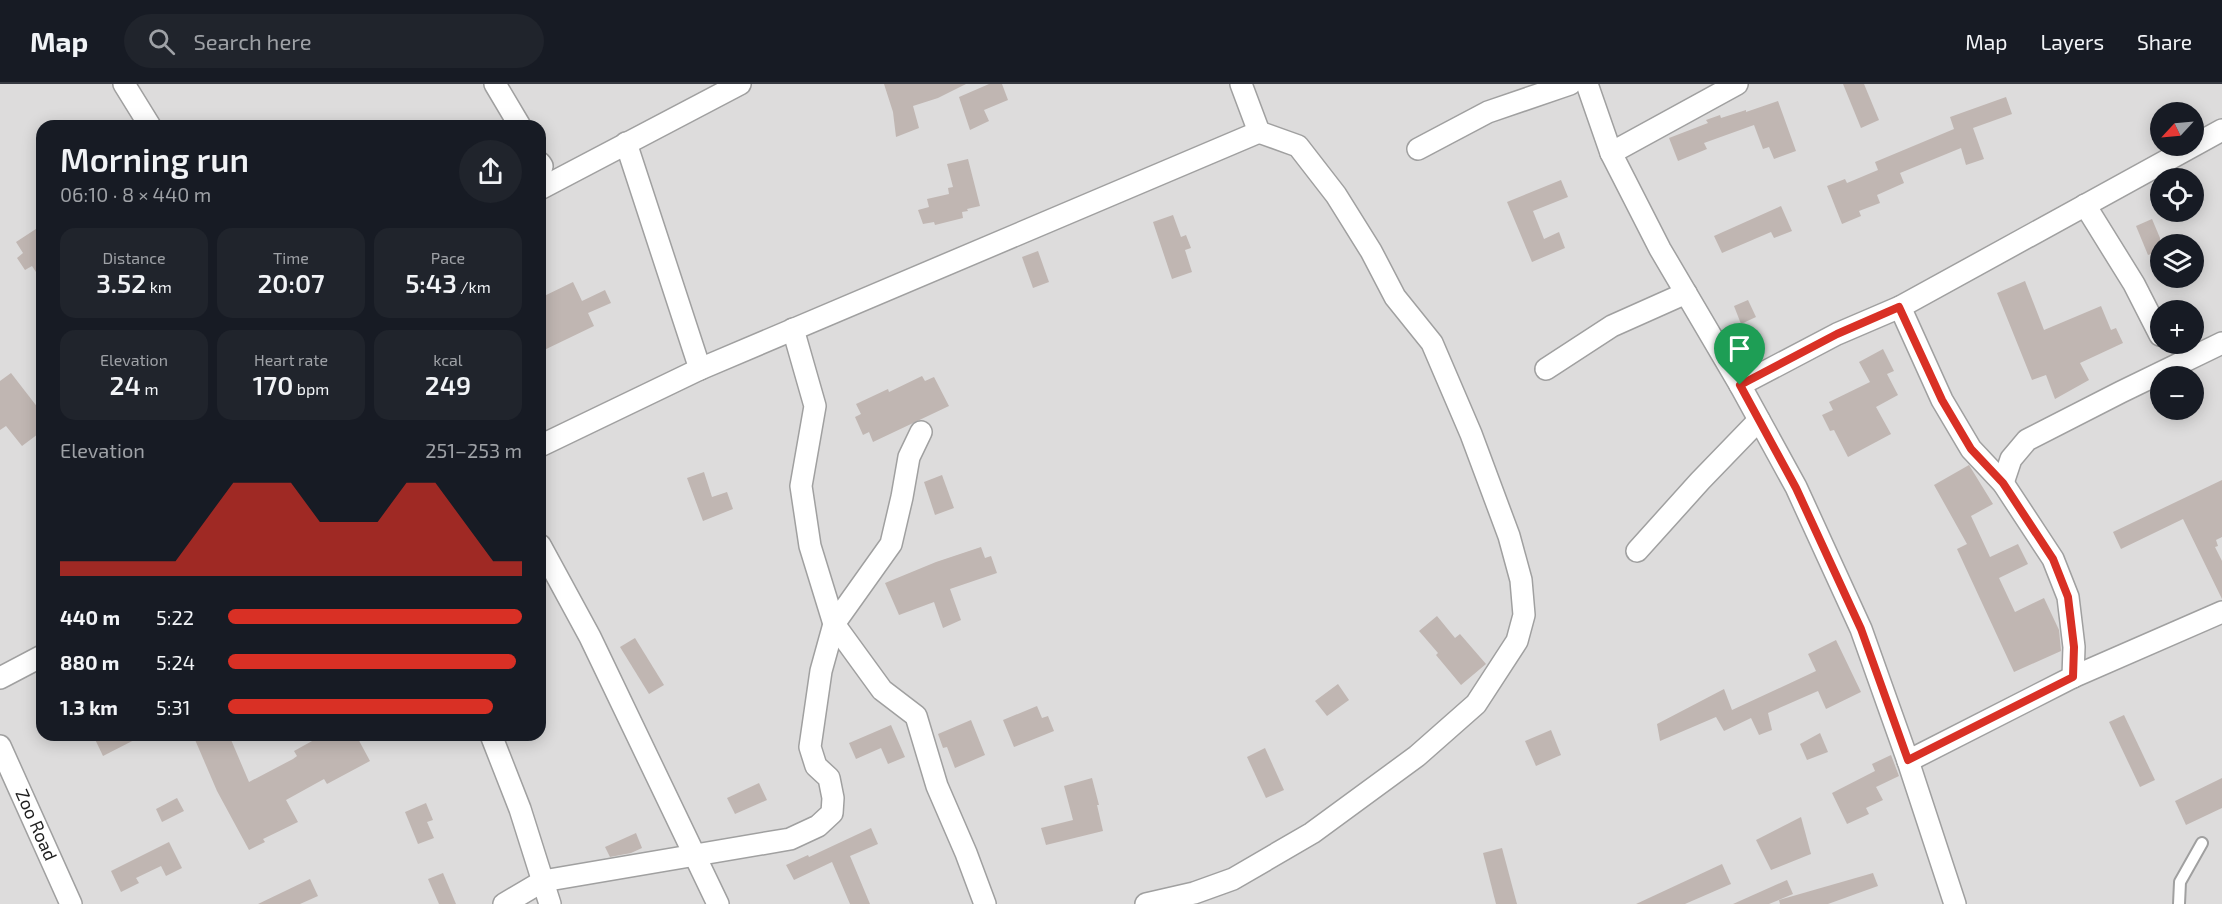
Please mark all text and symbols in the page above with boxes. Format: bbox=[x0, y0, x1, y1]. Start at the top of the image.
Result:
search box bbox=[124, 14, 544, 68]
text: Map bbox=[30, 24, 88, 58]
icon: search bbox=[145, 25, 178, 58]
text: Search here bbox=[193, 28, 312, 54]
text: Map bbox=[1965, 29, 2007, 54]
text: Layers bbox=[2040, 29, 2104, 54]
text: Share bbox=[2137, 29, 2192, 54]
north arrow bbox=[2150, 102, 2204, 156]
map controls bbox=[2150, 102, 2204, 420]
text: Morning run bbox=[60, 139, 249, 179]
button: share bbox=[459, 140, 522, 203]
button: locate bbox=[2150, 168, 2204, 222]
text: 06:10 · 8 × 440 m bbox=[60, 182, 211, 206]
button: layers bbox=[2150, 234, 2204, 288]
text: Distance bbox=[102, 248, 166, 267]
text: Time bbox=[273, 248, 309, 267]
text: Pace bbox=[431, 248, 465, 267]
text: 3.52 bbox=[96, 267, 146, 298]
text: 20:07 bbox=[257, 267, 325, 298]
text: 5:43 bbox=[405, 267, 457, 298]
text: km bbox=[146, 277, 172, 296]
text: /km bbox=[457, 277, 491, 296]
button: + bbox=[2150, 300, 2204, 354]
pin bbox=[1714, 323, 1765, 385]
icon: arrive bbox=[1723, 332, 1756, 365]
text: Elevation bbox=[100, 350, 168, 369]
text: Heart rate bbox=[254, 350, 328, 369]
text: kcal bbox=[433, 350, 463, 369]
button: − bbox=[2150, 366, 2204, 420]
text: 24 bbox=[110, 369, 141, 400]
text: 170 bbox=[253, 369, 293, 400]
text: 249 bbox=[425, 369, 471, 400]
text: m bbox=[141, 379, 158, 398]
text: bpm bbox=[293, 379, 329, 398]
text: Elevation bbox=[60, 438, 145, 462]
text: 251–253 m bbox=[425, 438, 522, 462]
text: 440 m bbox=[60, 605, 120, 629]
text: 5:22 bbox=[156, 605, 194, 629]
text: 880 m bbox=[60, 650, 119, 674]
text: 5:24 bbox=[156, 650, 195, 674]
text: 1.3 km bbox=[60, 695, 118, 719]
text: 5:31 bbox=[156, 695, 191, 719]
street label: Zoo Road bbox=[11, 785, 62, 864]

